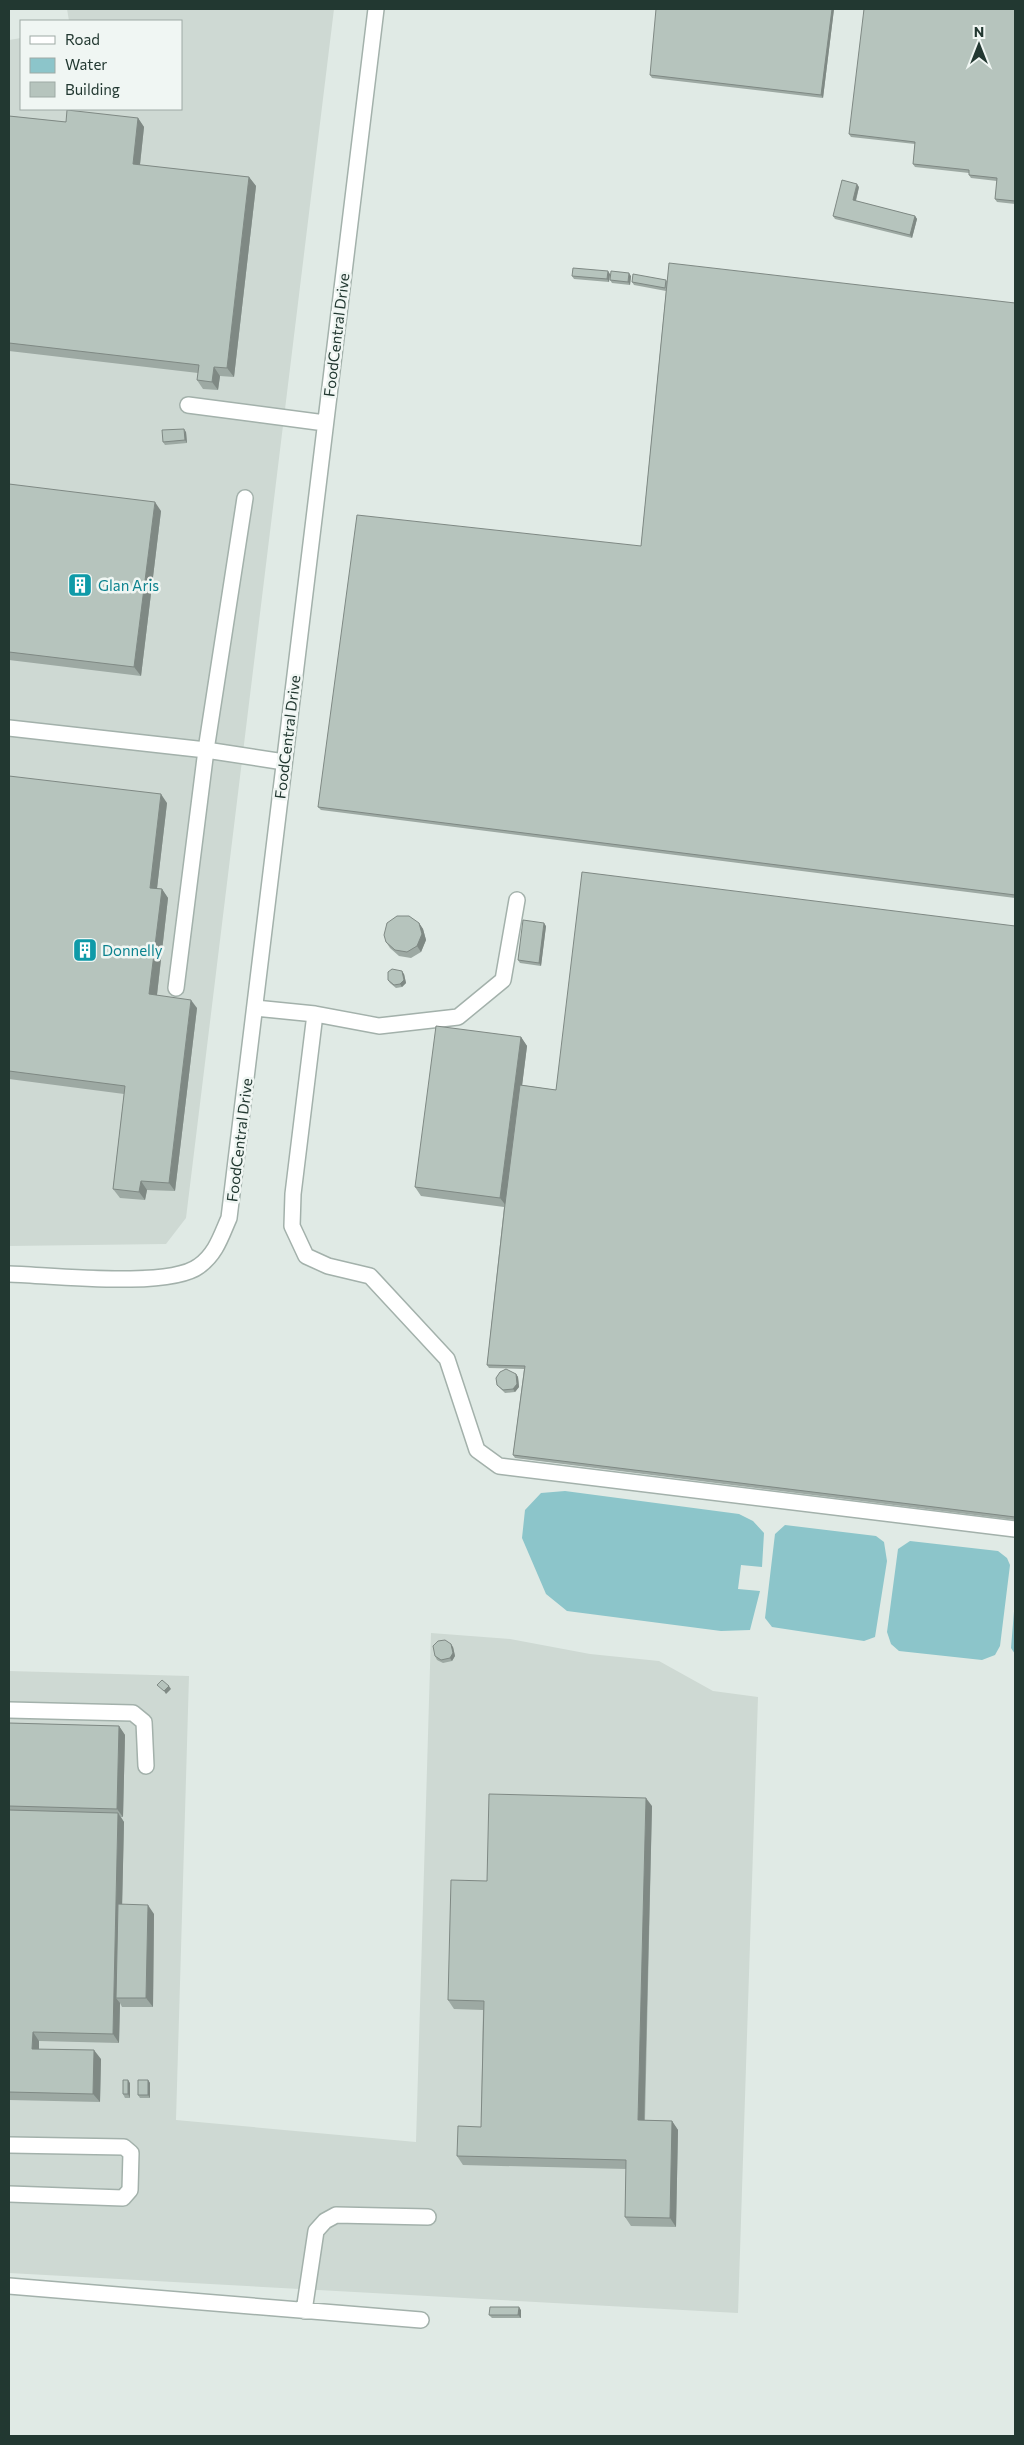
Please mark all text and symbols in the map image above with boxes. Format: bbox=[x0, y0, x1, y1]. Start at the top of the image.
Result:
legend bbox=[20, 20, 182, 110]
north arrow bbox=[954, 20, 1004, 70]
text: N bbox=[974, 23, 984, 40]
text: Road bbox=[65, 30, 100, 48]
text: Water bbox=[65, 55, 107, 73]
text: Building bbox=[65, 80, 120, 98]
street label: FoodCentral Drive bbox=[319, 272, 353, 398]
building icon: Glan Aris bbox=[67, 572, 93, 598]
place label: Glan Aris bbox=[98, 576, 159, 594]
street label: FoodCentral Drive bbox=[270, 674, 304, 800]
building icon: Donnelly bbox=[72, 937, 98, 963]
place label: Donnelly bbox=[102, 941, 163, 959]
street label: FoodCentral Drive bbox=[222, 1077, 256, 1203]

